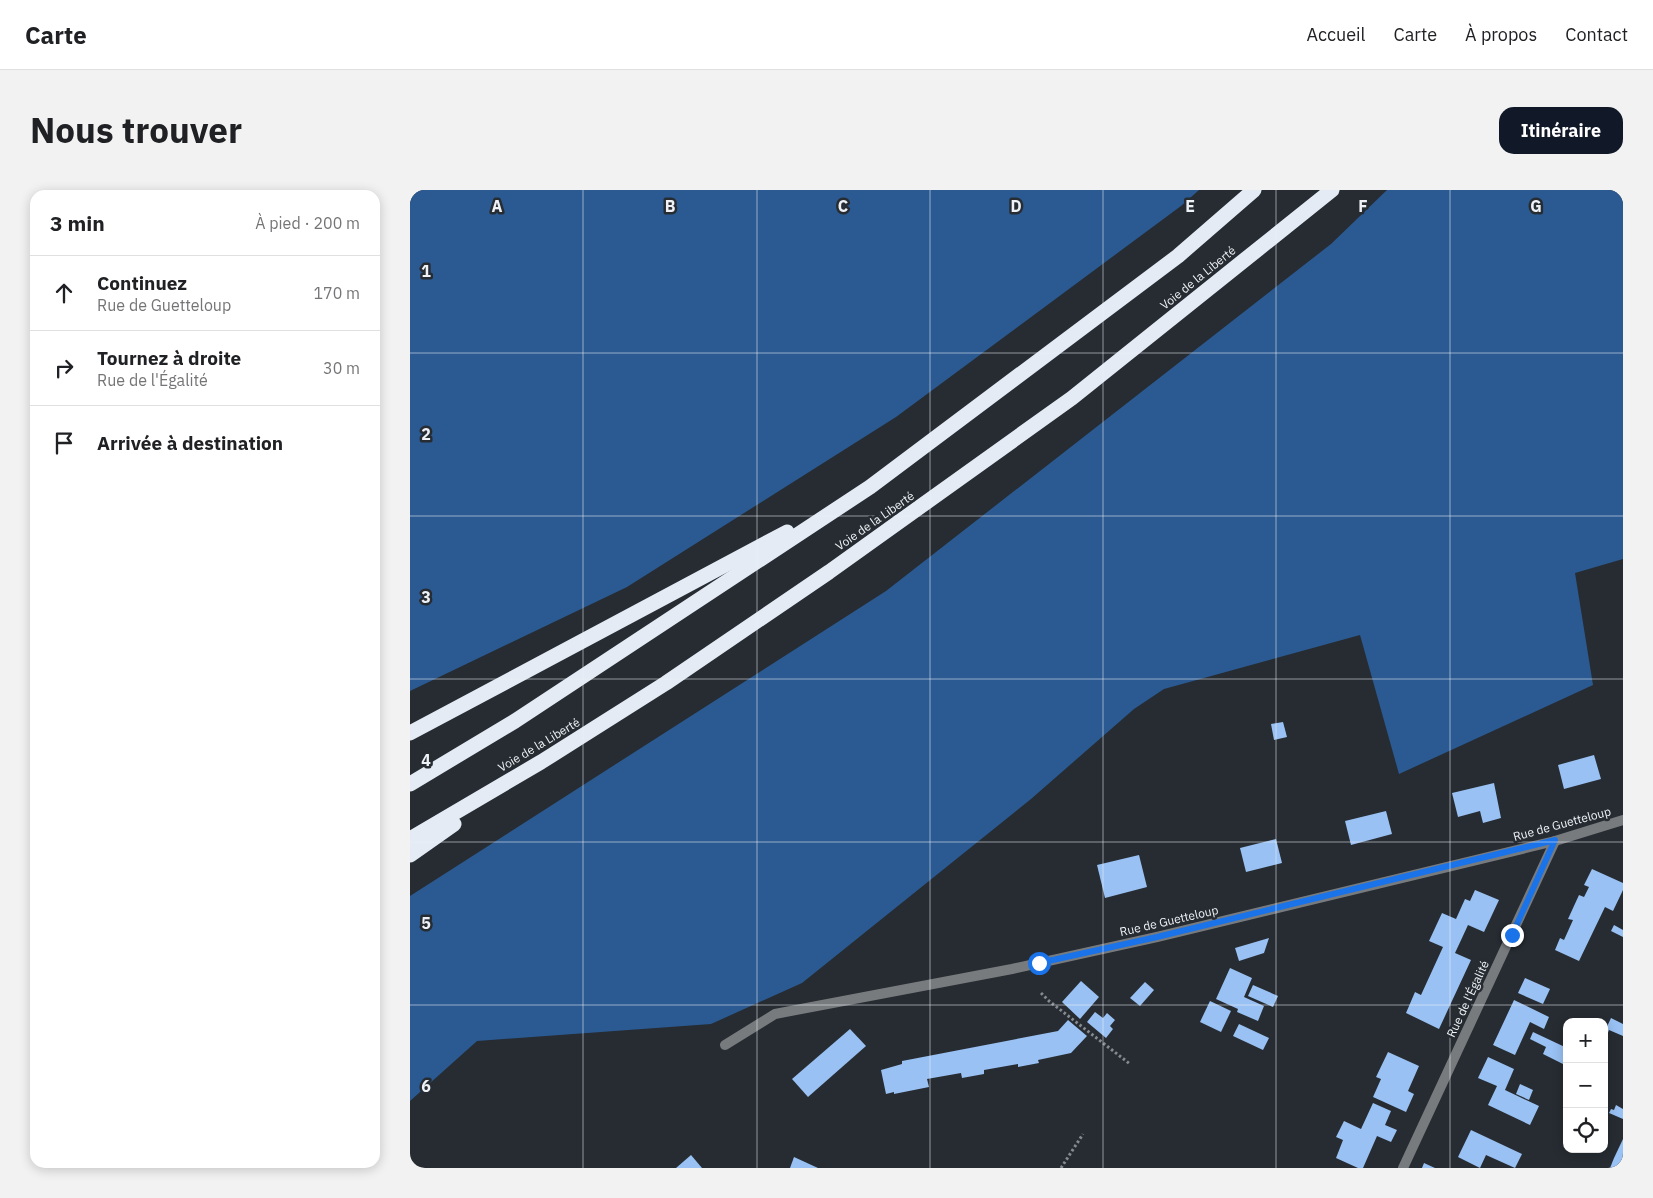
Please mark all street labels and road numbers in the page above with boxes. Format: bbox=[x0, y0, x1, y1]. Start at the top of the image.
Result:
street label: Voie de la Liberté bbox=[1157, 242, 1239, 313]
street label: Voie de la Liberté bbox=[832, 488, 917, 553]
street label: Voie de la Liberté bbox=[495, 714, 583, 775]
street label: Rue de Guetteloup bbox=[1511, 803, 1612, 844]
street label: Rue de Guetteloup bbox=[1118, 902, 1220, 939]
street label: Rue de l'Égalité bbox=[1443, 958, 1492, 1040]

